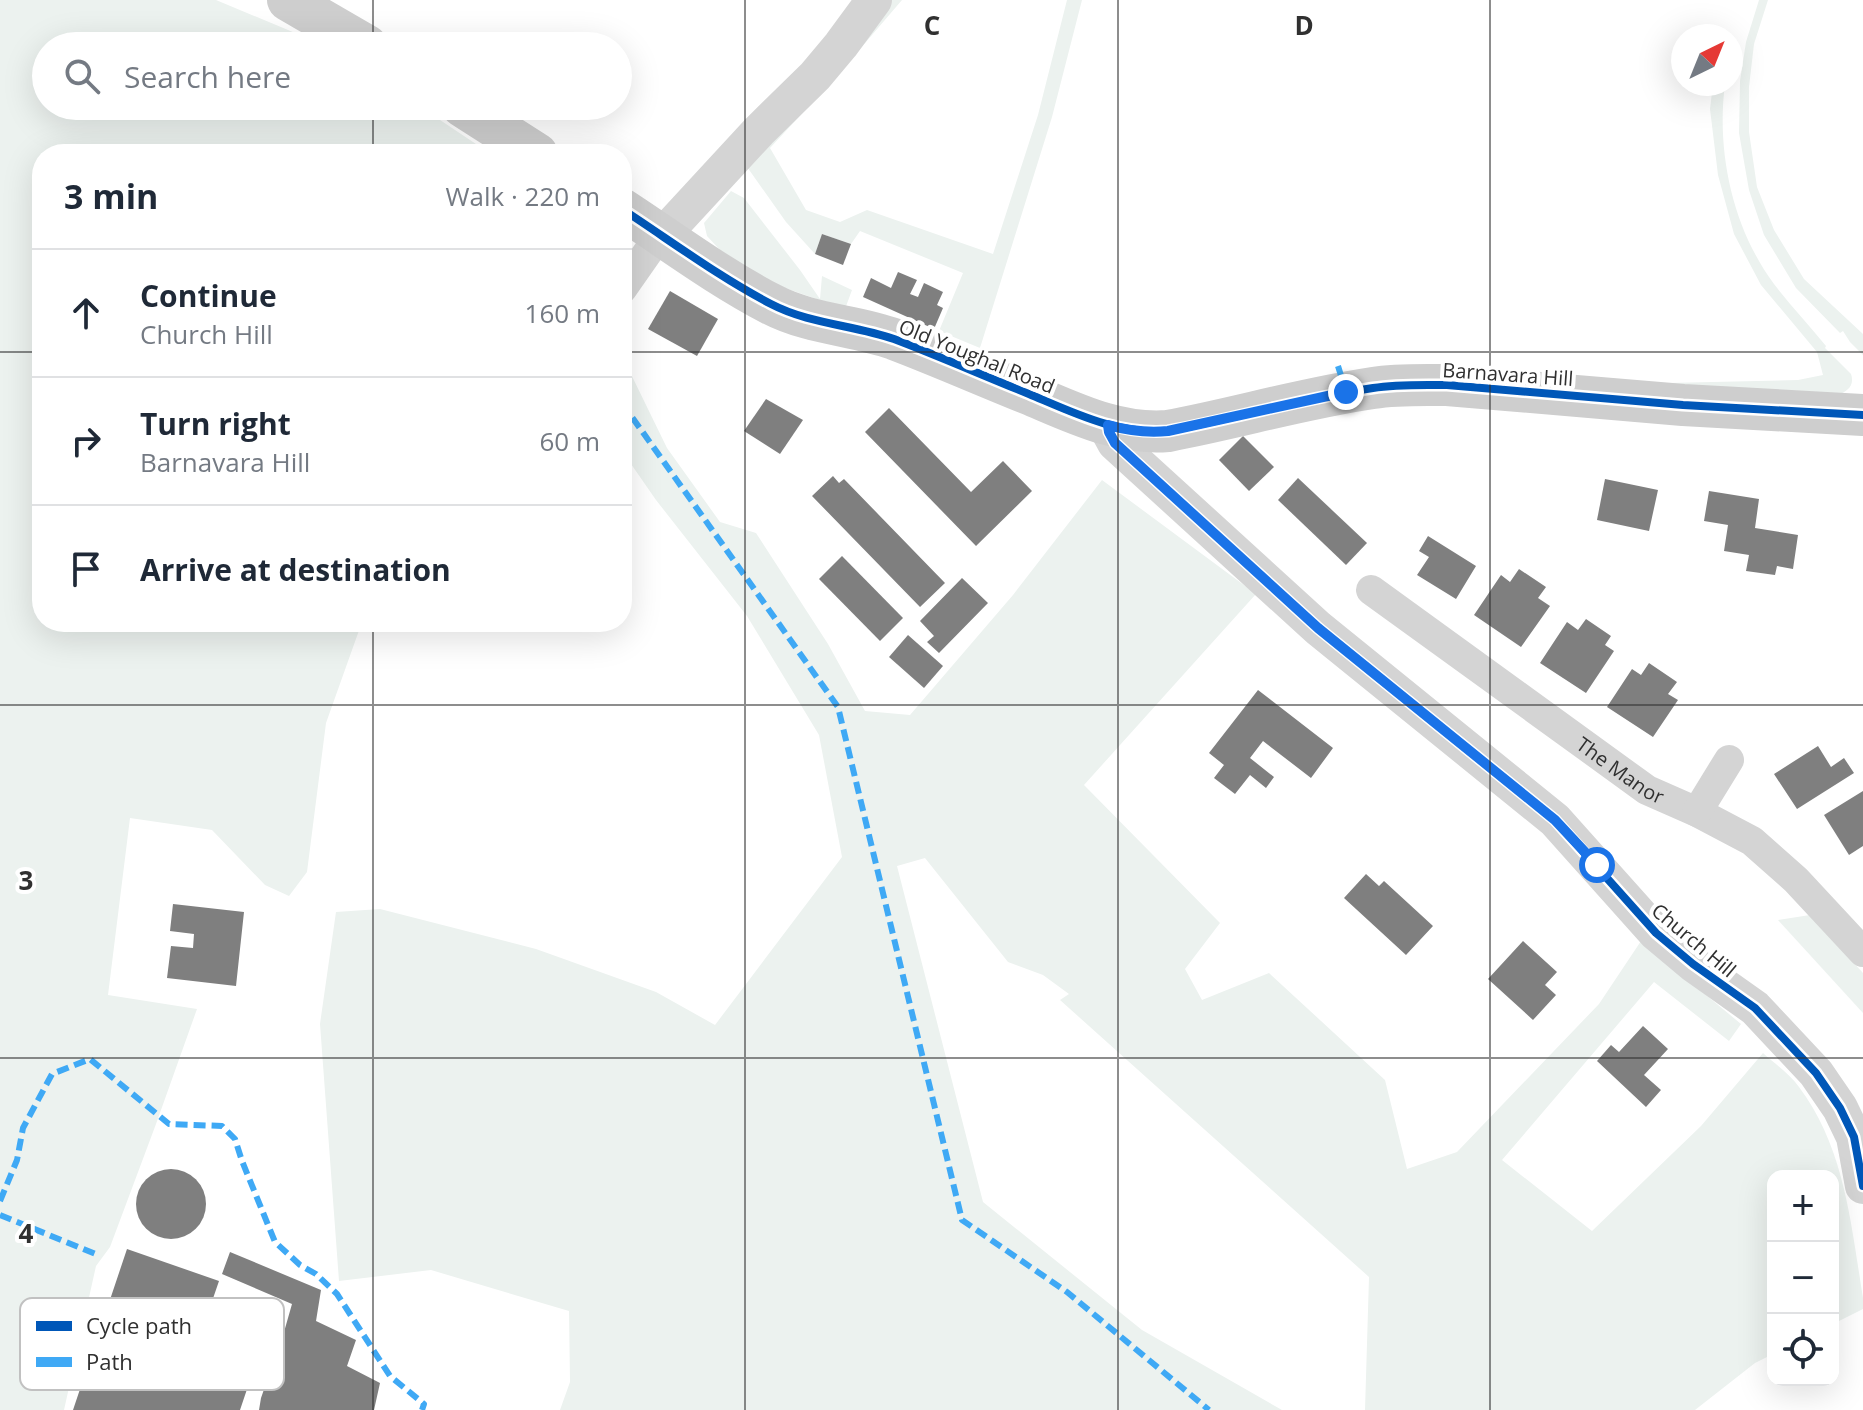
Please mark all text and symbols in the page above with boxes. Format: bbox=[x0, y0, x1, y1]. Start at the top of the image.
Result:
text: C bbox=[924, 7, 940, 43]
text: D bbox=[1294, 7, 1314, 43]
north arrow bbox=[1671, 24, 1743, 96]
search box bbox=[32, 32, 632, 120]
icon: search bbox=[60, 54, 104, 98]
text: Search here bbox=[124, 56, 291, 97]
text: 3 min bbox=[64, 173, 158, 219]
text: Walk · 220 m bbox=[446, 178, 600, 214]
text: Continue bbox=[140, 275, 277, 316]
icon: ahead bbox=[64, 291, 108, 335]
text: 160 m bbox=[525, 295, 600, 331]
street label: Old Youghal Road bbox=[895, 312, 1059, 400]
text: Church Hill bbox=[140, 316, 273, 352]
street label: Barnavara Hill bbox=[1442, 356, 1574, 392]
route end bbox=[1328, 374, 1364, 410]
text: Turn right bbox=[140, 403, 291, 444]
icon: right bbox=[64, 419, 108, 463]
text: 60 m bbox=[539, 423, 600, 459]
text: Barnavara Hill bbox=[140, 444, 310, 480]
icon: arrive bbox=[64, 547, 108, 591]
text: Arrive at destination bbox=[140, 549, 451, 590]
street label: The Manor bbox=[1571, 730, 1669, 810]
route start bbox=[1579, 847, 1615, 883]
text: 3 bbox=[19, 862, 33, 898]
street label: Church Hill bbox=[1646, 897, 1742, 983]
map controls bbox=[1767, 1170, 1839, 1386]
button: + bbox=[1767, 1170, 1839, 1242]
text: 4 bbox=[19, 1215, 34, 1251]
button: − bbox=[1767, 1242, 1839, 1314]
legend bbox=[20, 1298, 284, 1390]
text: Cycle path bbox=[86, 1310, 192, 1340]
button: locate bbox=[1767, 1314, 1839, 1386]
text: Path bbox=[86, 1346, 133, 1376]

